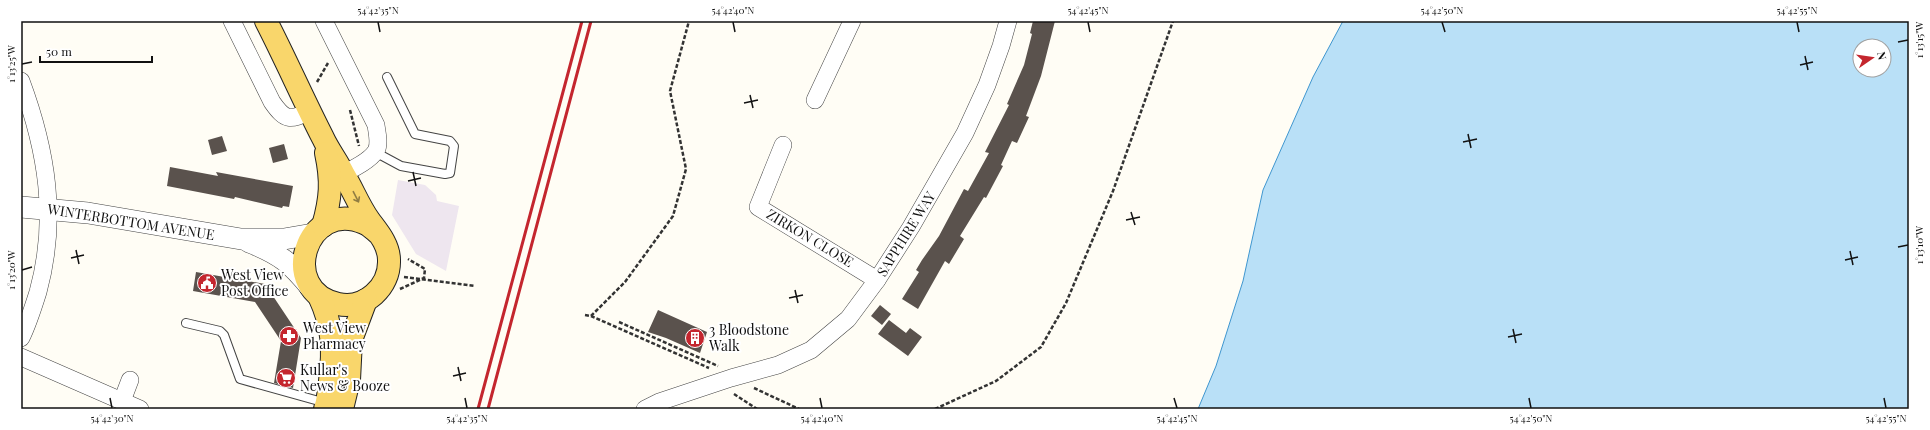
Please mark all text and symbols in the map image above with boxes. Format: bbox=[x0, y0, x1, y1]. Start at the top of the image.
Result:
text: 54°42'35"N bbox=[357, 3, 399, 17]
text: 54°42'40"N bbox=[712, 3, 754, 17]
text: 54°42'45"N bbox=[1067, 3, 1109, 17]
text: 54°42'50"N bbox=[1421, 3, 1463, 17]
text: 54°42'55"N bbox=[1776, 3, 1818, 17]
text: 1°13'15"W bbox=[1912, 21, 1926, 58]
scale bar bbox=[40, 38, 152, 64]
north arrow bbox=[1852, 38, 1892, 78]
text: 50 m bbox=[46, 43, 72, 59]
text: 1°13'25"W bbox=[4, 44, 18, 83]
text: N bbox=[1874, 50, 1890, 61]
street label: SAPPHIRE WAY bbox=[872, 187, 940, 280]
one-way arrow bbox=[353, 191, 360, 203]
street label: WINTERBOTTOM AVENUE bbox=[45, 199, 216, 244]
street label: ZIRKON CLOSE bbox=[763, 204, 857, 271]
text: 1°13'10"W bbox=[1912, 225, 1926, 264]
text: 1°13'20"W bbox=[4, 249, 18, 290]
place label: West View Post Office bbox=[220, 265, 288, 300]
public building icon: West View Post Office bbox=[196, 272, 218, 294]
place label: West View Pharmacy bbox=[302, 318, 366, 353]
place label: 3 Bloodstone Walk bbox=[708, 320, 789, 355]
pharmacy icon: West View Pharmacy bbox=[278, 325, 300, 347]
building icon: 3 Bloodstone Walk bbox=[684, 327, 706, 349]
place label: Kullar's News & Booze bbox=[300, 360, 390, 395]
supermarket icon: Kullar's News & Booze bbox=[275, 367, 297, 389]
text: 54°42'30"N bbox=[90, 411, 134, 425]
text: 54°42'35"N bbox=[446, 411, 488, 425]
text: 54°42'40"N bbox=[801, 411, 843, 425]
text: 54°42'45"N bbox=[1156, 411, 1198, 425]
text: 54°42'50"N bbox=[1510, 411, 1552, 425]
text: 54°42'55"N bbox=[1865, 411, 1907, 425]

